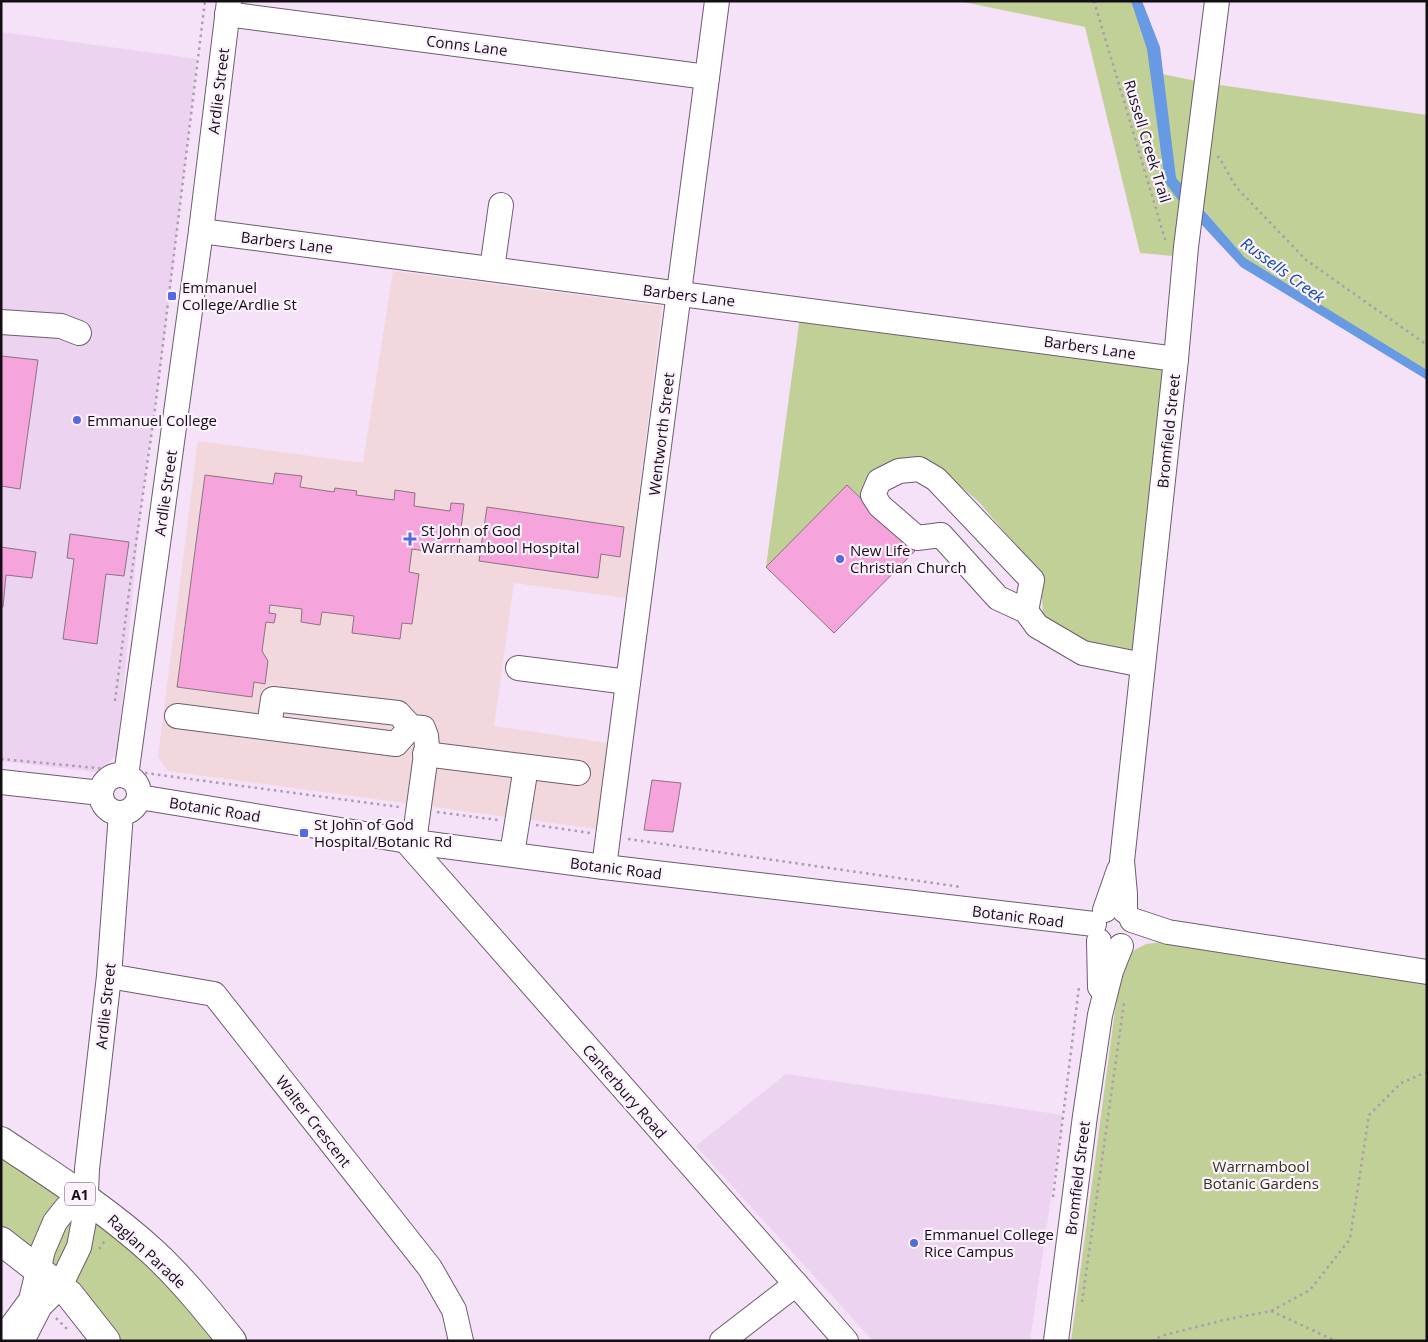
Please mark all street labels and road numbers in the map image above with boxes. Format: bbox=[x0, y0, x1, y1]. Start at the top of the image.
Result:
street label: Conns Lane bbox=[425, 30, 509, 60]
street label: Ardlie Street bbox=[203, 47, 233, 135]
street label: Russell Creek Trail bbox=[1120, 77, 1176, 205]
street label: Barbers Lane bbox=[240, 226, 334, 258]
street label: Barbers Lane bbox=[642, 279, 736, 311]
street label: Barbers Lane bbox=[1043, 331, 1137, 363]
street label: Wentworth Street bbox=[644, 371, 678, 497]
street label: Bromfield Street bbox=[1152, 373, 1184, 489]
street label: Ardlie Street bbox=[149, 449, 181, 537]
street label: Botanic Road bbox=[168, 792, 262, 826]
street label: Botanic Road bbox=[569, 852, 663, 884]
street label: Botanic Road bbox=[971, 900, 1065, 932]
street label: Ardlie Street bbox=[91, 962, 119, 1050]
street label: Canterbury Road bbox=[579, 1040, 671, 1142]
street label: Walter Crescent bbox=[272, 1071, 356, 1171]
street label: Bromfield Street bbox=[1060, 1120, 1094, 1236]
road number: A1 bbox=[65, 1182, 95, 1206]
street label: Raglan Parade bbox=[103, 1209, 191, 1293]

